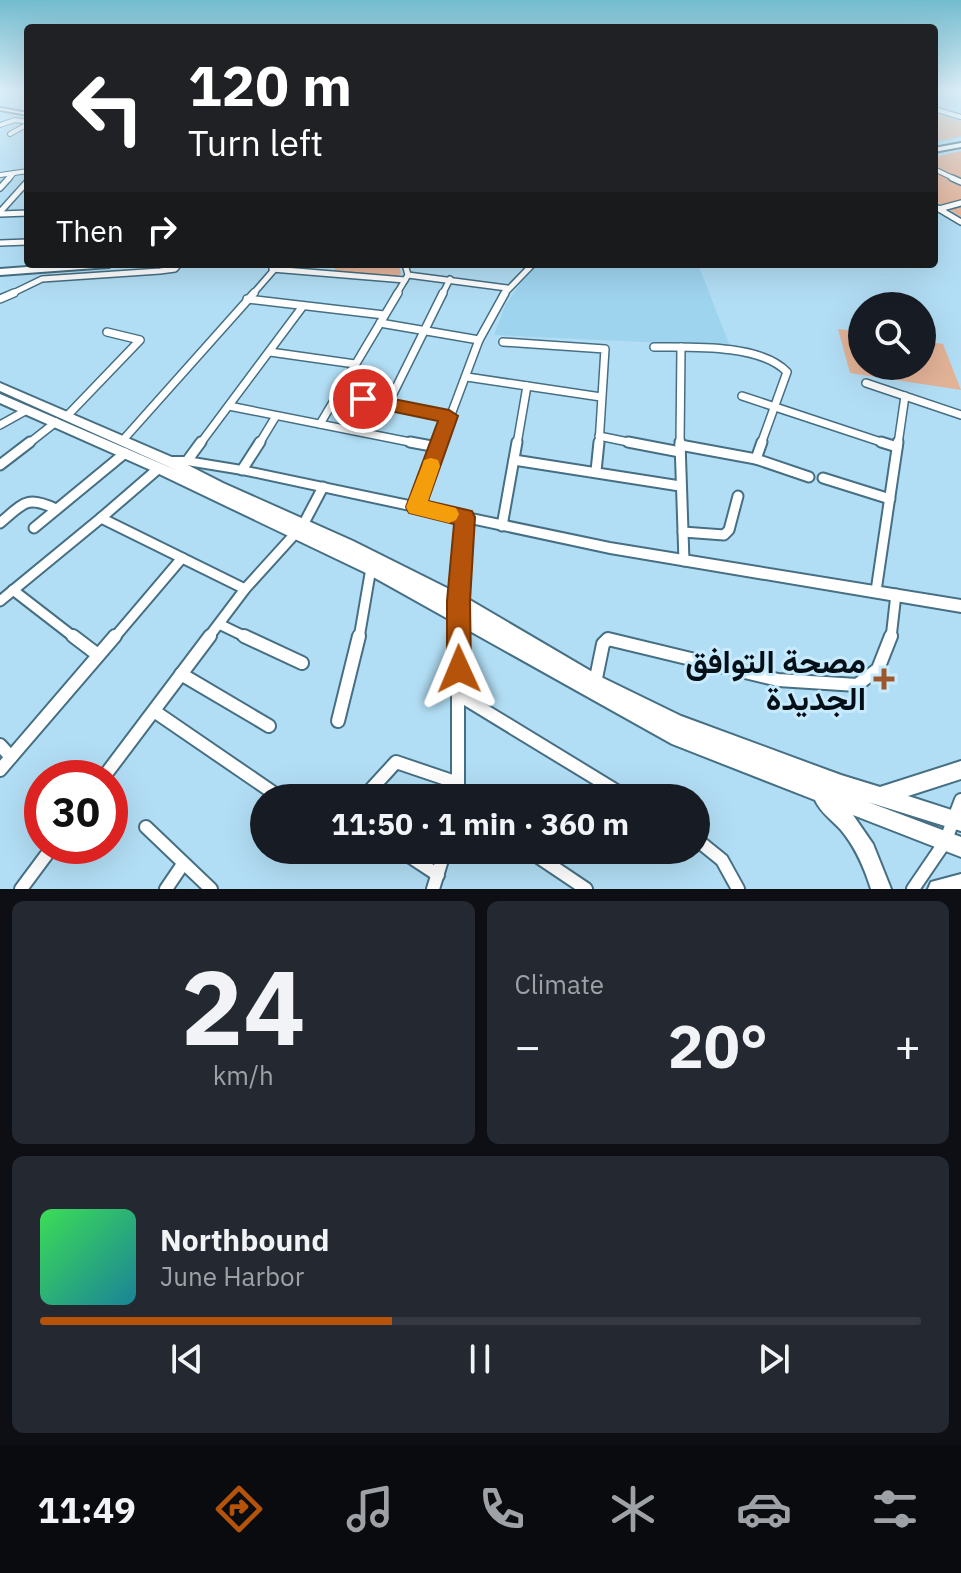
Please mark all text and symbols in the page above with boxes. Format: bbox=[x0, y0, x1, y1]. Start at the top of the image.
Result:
text: 120 m bbox=[188, 49, 352, 121]
icon: left bbox=[56, 56, 160, 160]
text: Turn left bbox=[188, 119, 323, 166]
icon: right bbox=[140, 208, 184, 252]
text: Then bbox=[56, 211, 124, 250]
map controls bbox=[848, 292, 936, 380]
button: search bbox=[848, 292, 936, 380]
pin bbox=[329, 365, 397, 433]
icon: arrive bbox=[341, 377, 385, 421]
position arrow bbox=[417, 627, 501, 711]
place label: مصحة التوافق الجديدة bbox=[685, 640, 866, 719]
marker: مصحة التوافق الجديدة bbox=[873, 668, 895, 690]
speed limit sign: 30 bbox=[24, 760, 128, 864]
text: 11:50 · 1 min · 360 m bbox=[331, 804, 629, 843]
text: 24 bbox=[181, 938, 306, 1074]
text: Climate bbox=[515, 967, 604, 1001]
text: 20° bbox=[668, 1006, 768, 1085]
text: − bbox=[515, 1017, 541, 1074]
text: + bbox=[895, 1017, 921, 1074]
text: km/h bbox=[213, 1058, 274, 1092]
text: Northbound bbox=[160, 1220, 329, 1259]
text: June Harbor bbox=[160, 1259, 304, 1293]
icon: previous bbox=[165, 1337, 209, 1381]
icon: pause bbox=[458, 1337, 502, 1381]
icon: next bbox=[752, 1337, 796, 1381]
icon: directions bbox=[211, 1481, 267, 1537]
icon: music bbox=[342, 1481, 398, 1537]
icon: phone bbox=[474, 1481, 530, 1537]
icon: climate bbox=[605, 1481, 661, 1537]
icon: car bbox=[736, 1481, 792, 1537]
icon: filters bbox=[867, 1481, 923, 1537]
text: 11:49 bbox=[38, 1486, 136, 1533]

